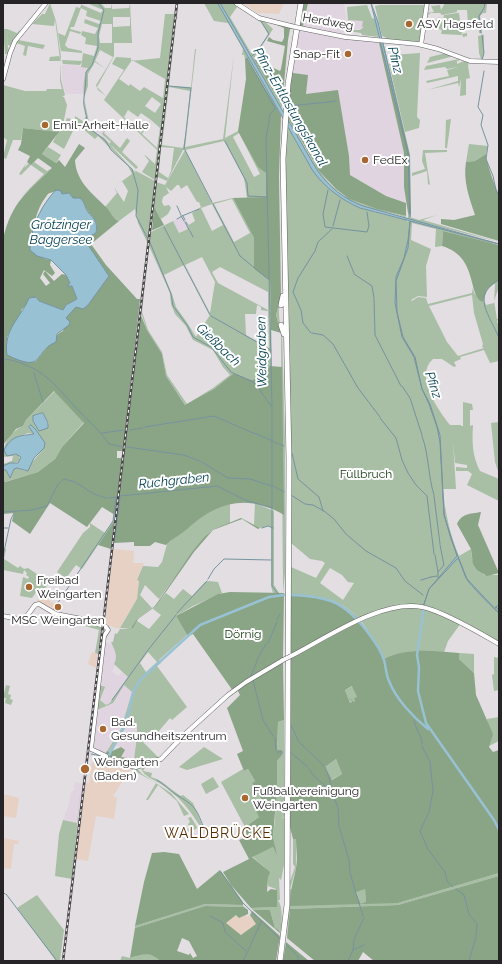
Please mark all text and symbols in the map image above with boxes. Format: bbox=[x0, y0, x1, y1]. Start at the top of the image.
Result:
street label: Herdweg bbox=[301, 10, 355, 34]
place label: ASV Hagsfeld bbox=[417, 17, 493, 31]
marker: ASV Hagsfeld bbox=[404, 19, 414, 29]
water label: Pfinz-Entlastungskanal bbox=[250, 45, 330, 169]
water label: Pfinz bbox=[384, 45, 406, 75]
place label: Snap-Fit bbox=[293, 47, 340, 61]
marker: Snap-Fit bbox=[343, 49, 353, 59]
place label: Emil-Arheit-Halle bbox=[53, 118, 149, 132]
marker: Emil-Arheit-Halle bbox=[40, 120, 50, 130]
place label: FedEx bbox=[373, 153, 408, 167]
marker: FedEx bbox=[360, 155, 370, 165]
water label: Grötzinger Baggersee bbox=[30, 217, 92, 248]
water label: Weidgraben bbox=[254, 316, 270, 388]
water label: Gießbach bbox=[193, 320, 243, 370]
water label: Pfinz bbox=[421, 370, 445, 400]
park label: Füllbruch bbox=[340, 467, 392, 481]
water label: Ruchgraben bbox=[138, 470, 210, 492]
place label: Freibad Weingarten bbox=[37, 573, 102, 601]
marker: Freibad Weingarten bbox=[24, 582, 34, 592]
marker: MSC Weingarten bbox=[53, 602, 63, 612]
place label: MSC Weingarten bbox=[11, 613, 105, 627]
park label: Dörnig bbox=[225, 627, 261, 641]
place label: Bad. Gesundheitszentrum bbox=[111, 715, 227, 743]
marker: Bad. Gesundheitszentrum bbox=[98, 724, 108, 734]
place label: Weingarten (Baden) bbox=[94, 755, 159, 783]
marker: Weingarten (Baden) bbox=[79, 763, 91, 775]
place label: Fußballvereinigung Weingarten bbox=[253, 784, 359, 812]
marker: Fußballvereinigung Weingarten bbox=[240, 793, 250, 803]
district label: WALDBRÜCKE bbox=[164, 826, 272, 842]

